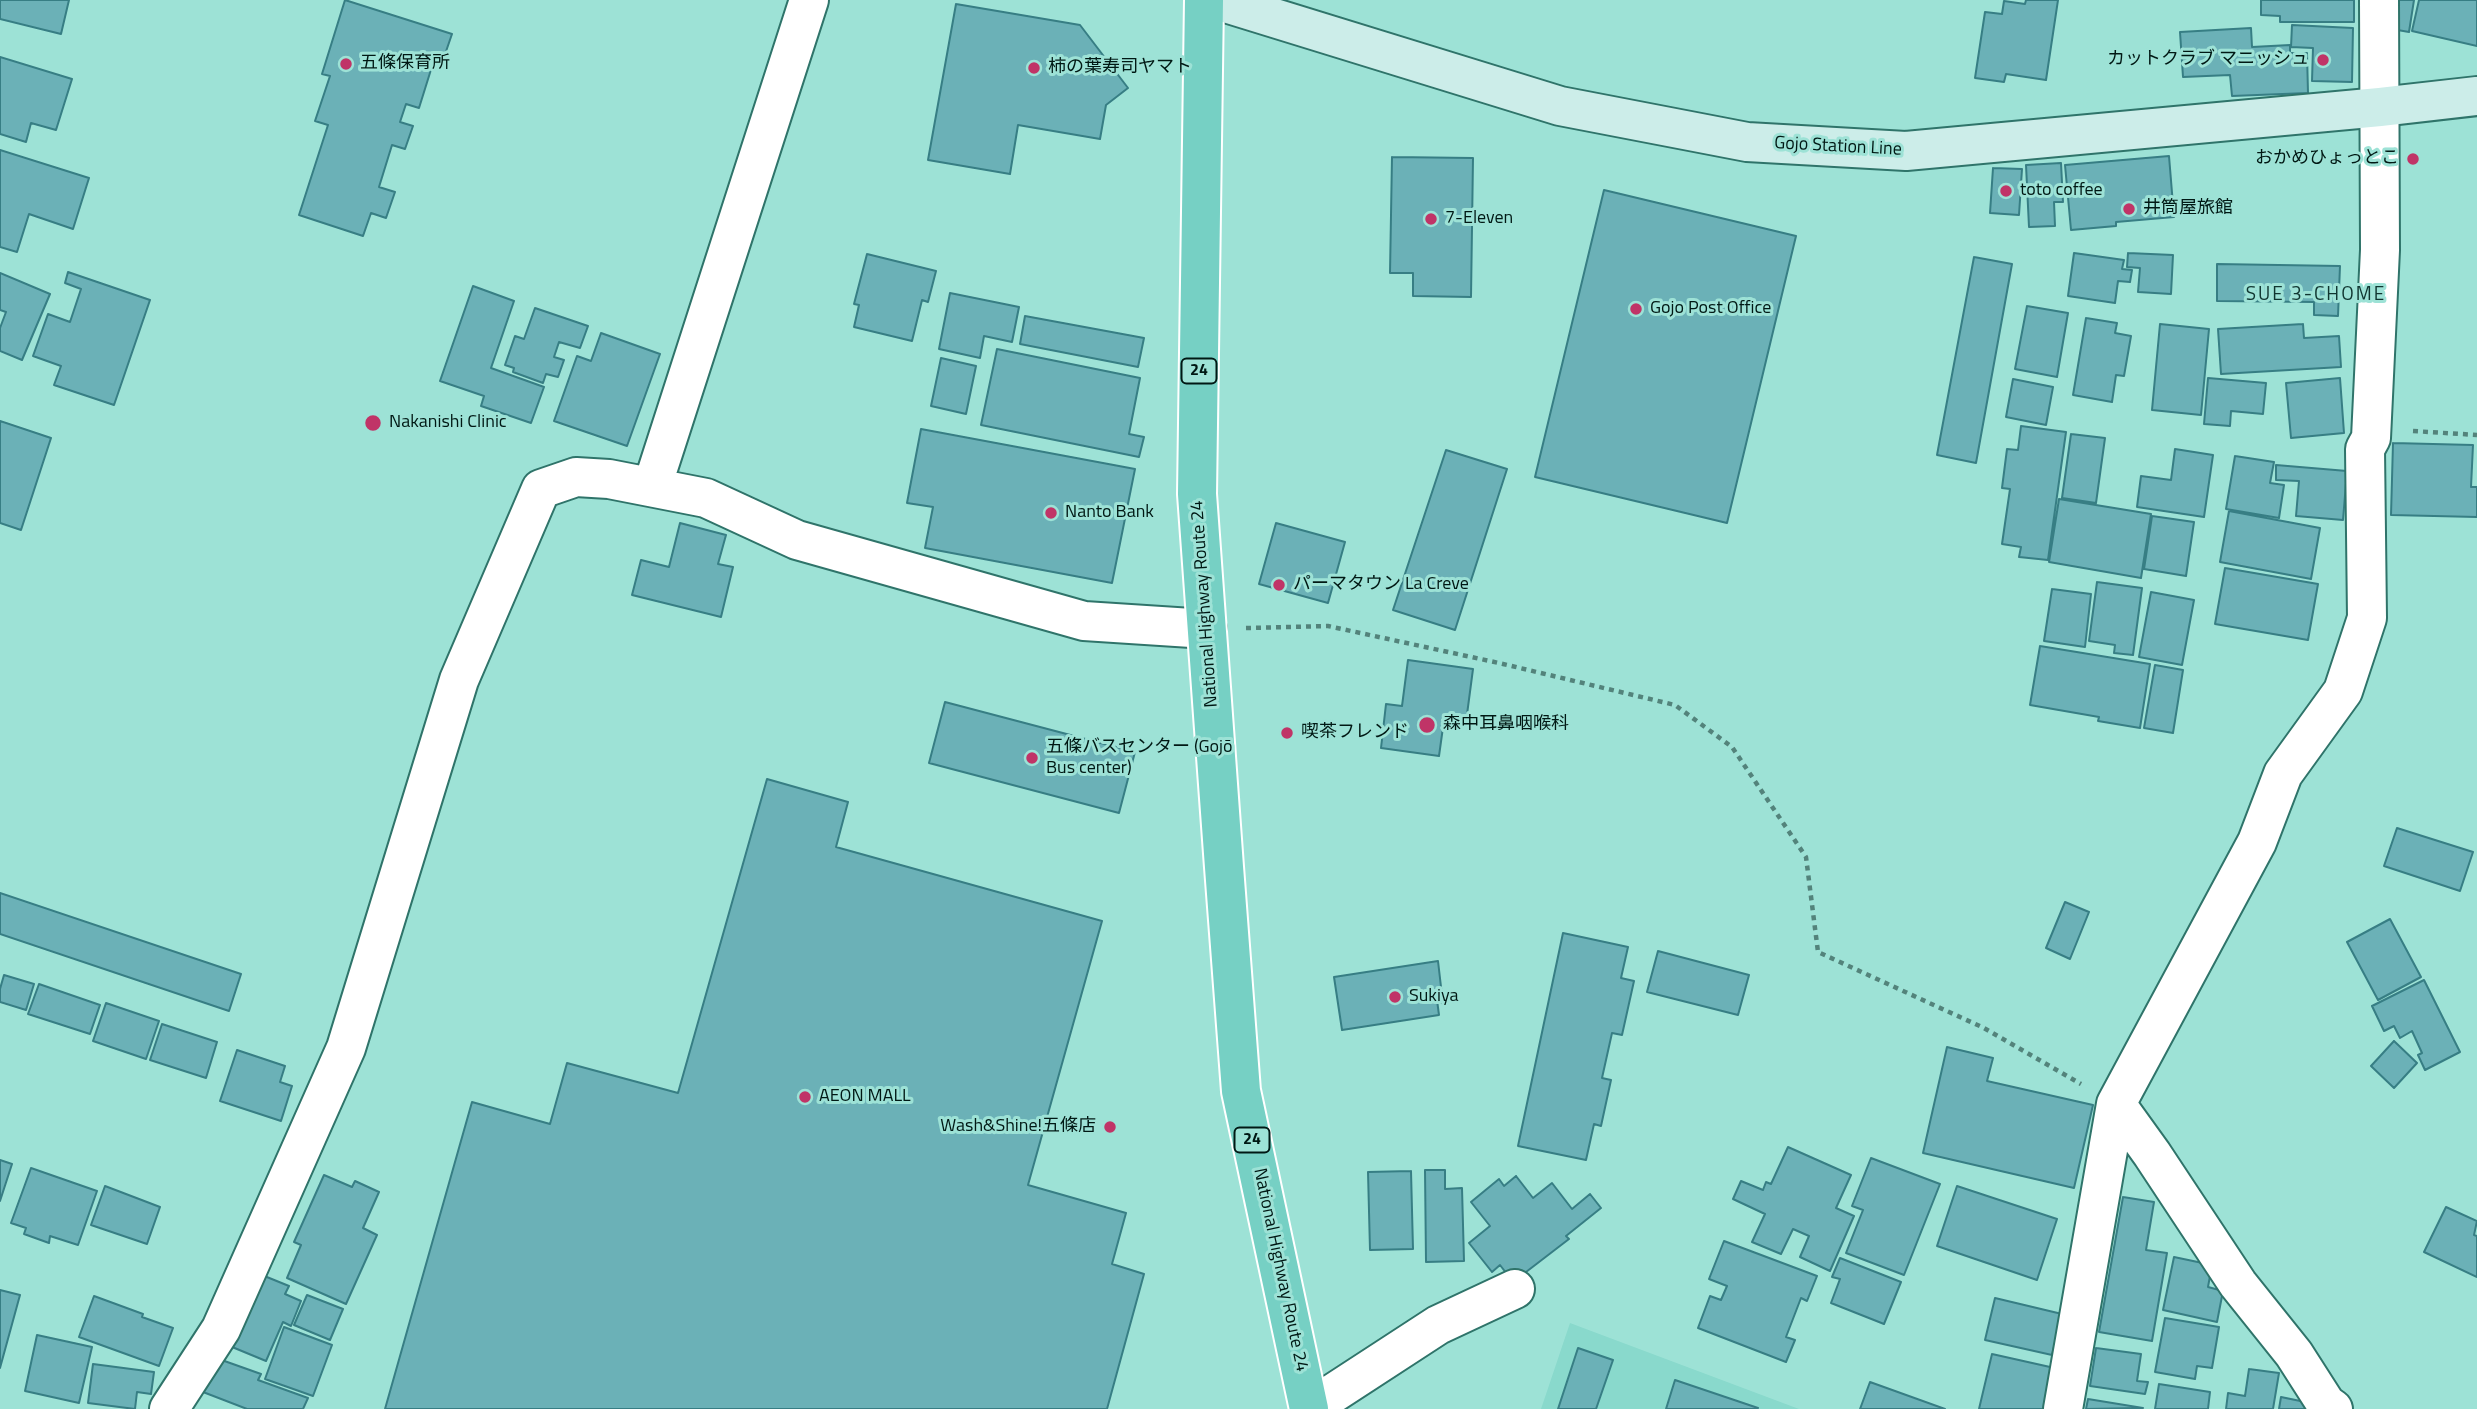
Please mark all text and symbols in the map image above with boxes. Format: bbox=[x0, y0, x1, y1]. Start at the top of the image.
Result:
place label: カットクラブ マニッシュ bbox=[2107, 49, 2309, 71]
marker: カットクラブ マニッシュ bbox=[2315, 52, 2331, 68]
place label: 五條保育所 bbox=[360, 53, 450, 75]
marker: 五條保育所 bbox=[338, 56, 354, 72]
place label: 柿の葉寿司ヤマト bbox=[1048, 57, 1192, 79]
marker: 柿の葉寿司ヤマト bbox=[1026, 60, 1042, 76]
street label: Gojo Station Line bbox=[1774, 133, 1902, 161]
place label: おかめひょっとこ bbox=[2255, 148, 2399, 170]
marker: おかめひょっとこ bbox=[2405, 151, 2421, 167]
place label: toto coffee bbox=[2020, 180, 2103, 202]
marker: toto coffee bbox=[1998, 183, 2014, 199]
place label: 井筒屋旅館 bbox=[2143, 198, 2233, 220]
marker: 井筒屋旅館 bbox=[2121, 201, 2137, 217]
place label: 7-Eleven bbox=[1445, 208, 1513, 230]
marker: 7-Eleven bbox=[1423, 211, 1439, 227]
district label: SUE 3-CHOME bbox=[2247, 284, 2385, 306]
place label: Gojo Post Office bbox=[1650, 298, 1771, 320]
marker: Gojo Post Office bbox=[1628, 301, 1644, 317]
road number: 24 bbox=[1182, 358, 1216, 384]
place label: Nakanishi Clinic bbox=[389, 412, 507, 434]
marker: Nakanishi Clinic bbox=[363, 413, 383, 433]
street label: National Highway Route 24 bbox=[1187, 500, 1223, 708]
place label: Nanto Bank bbox=[1065, 502, 1154, 524]
marker: Nanto Bank bbox=[1043, 505, 1059, 521]
place label: パーマタウン La Creve bbox=[1293, 574, 1469, 596]
marker: パーマタウン La Creve bbox=[1271, 577, 1287, 593]
place label: 森中耳鼻咽喉科 bbox=[1443, 714, 1569, 736]
marker: 森中耳鼻咽喉科 bbox=[1417, 715, 1437, 735]
place label: 喫茶フレンド bbox=[1301, 722, 1409, 744]
marker: 喫茶フレンド bbox=[1279, 725, 1295, 741]
place label: 五條バスセンター (Gojō Bus center) bbox=[1046, 737, 1233, 780]
marker: 五條バスセンター (Gojō Bus center) bbox=[1024, 750, 1040, 766]
place label: Sukiya bbox=[1409, 986, 1458, 1008]
marker: Sukiya bbox=[1387, 989, 1403, 1005]
place label: AEON MALL bbox=[819, 1086, 911, 1108]
marker: AEON MALL bbox=[797, 1089, 813, 1105]
place label: Wash&Shine!五條店 bbox=[940, 1116, 1096, 1138]
marker: Wash&Shine!五條店 bbox=[1102, 1119, 1118, 1135]
road number: 24 bbox=[1234, 1128, 1270, 1152]
street label: National Highway Route 24 bbox=[1248, 1166, 1312, 1374]

